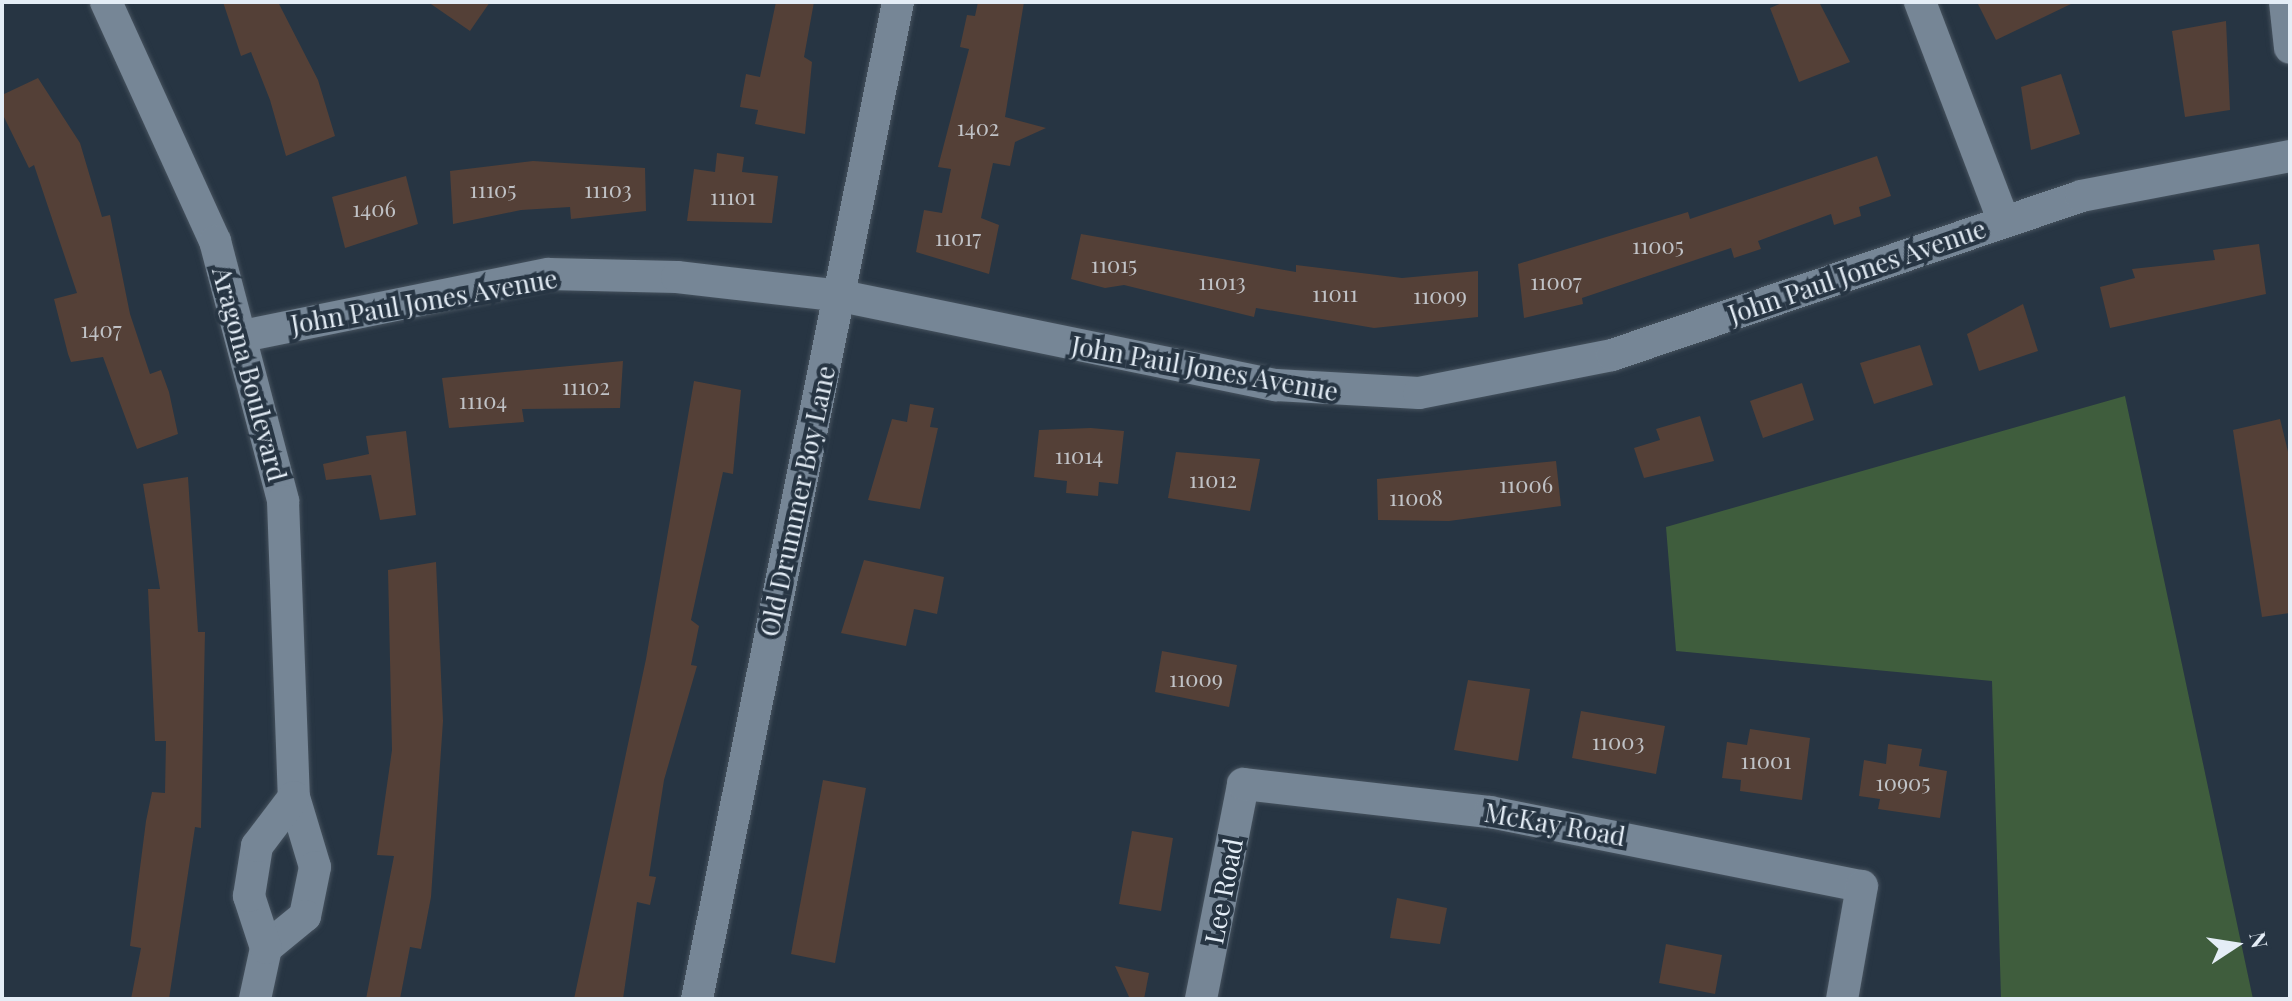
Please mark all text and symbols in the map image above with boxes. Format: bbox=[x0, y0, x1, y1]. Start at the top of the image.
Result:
house number: 1402 bbox=[957, 115, 999, 141]
house number: 11105 bbox=[470, 177, 516, 203]
house number: 11103 bbox=[584, 177, 632, 203]
house number: 11101 bbox=[710, 184, 756, 210]
house number: 1406 bbox=[352, 196, 396, 222]
street label: John Paul Jones Avenue bbox=[1724, 212, 1990, 330]
house number: 11017 bbox=[935, 225, 981, 251]
house number: 11005 bbox=[1632, 233, 1684, 259]
house number: 11015 bbox=[1091, 252, 1137, 278]
street label: John Paul Jones Avenue bbox=[288, 262, 560, 340]
street label: Aragona Boulevard bbox=[206, 263, 294, 485]
house number: 11013 bbox=[1198, 269, 1246, 295]
house number: 11007 bbox=[1530, 269, 1582, 295]
house number: 11011 bbox=[1312, 281, 1358, 307]
house number: 11009 bbox=[1413, 283, 1467, 309]
house number: 1407 bbox=[80, 317, 122, 343]
street label: John Paul Jones Avenue bbox=[1069, 329, 1341, 407]
street label: Old Drummer Boy Lane bbox=[753, 362, 841, 640]
house number: 11102 bbox=[562, 374, 610, 400]
house number: 11104 bbox=[459, 388, 507, 414]
house number: 11014 bbox=[1055, 443, 1103, 469]
house number: 11012 bbox=[1189, 467, 1237, 493]
house number: 11006 bbox=[1499, 472, 1553, 498]
house number: 11008 bbox=[1389, 485, 1443, 511]
house number: 11009 bbox=[1169, 666, 1223, 692]
house number: 11003 bbox=[1592, 729, 1644, 755]
house number: 11001 bbox=[1741, 748, 1791, 774]
house number: 10905 bbox=[1876, 770, 1930, 796]
street label: McKay Road bbox=[1482, 796, 1628, 852]
street label: Lee Road bbox=[1197, 835, 1249, 947]
north arrow bbox=[2196, 905, 2276, 985]
text: N bbox=[2243, 929, 2276, 951]

